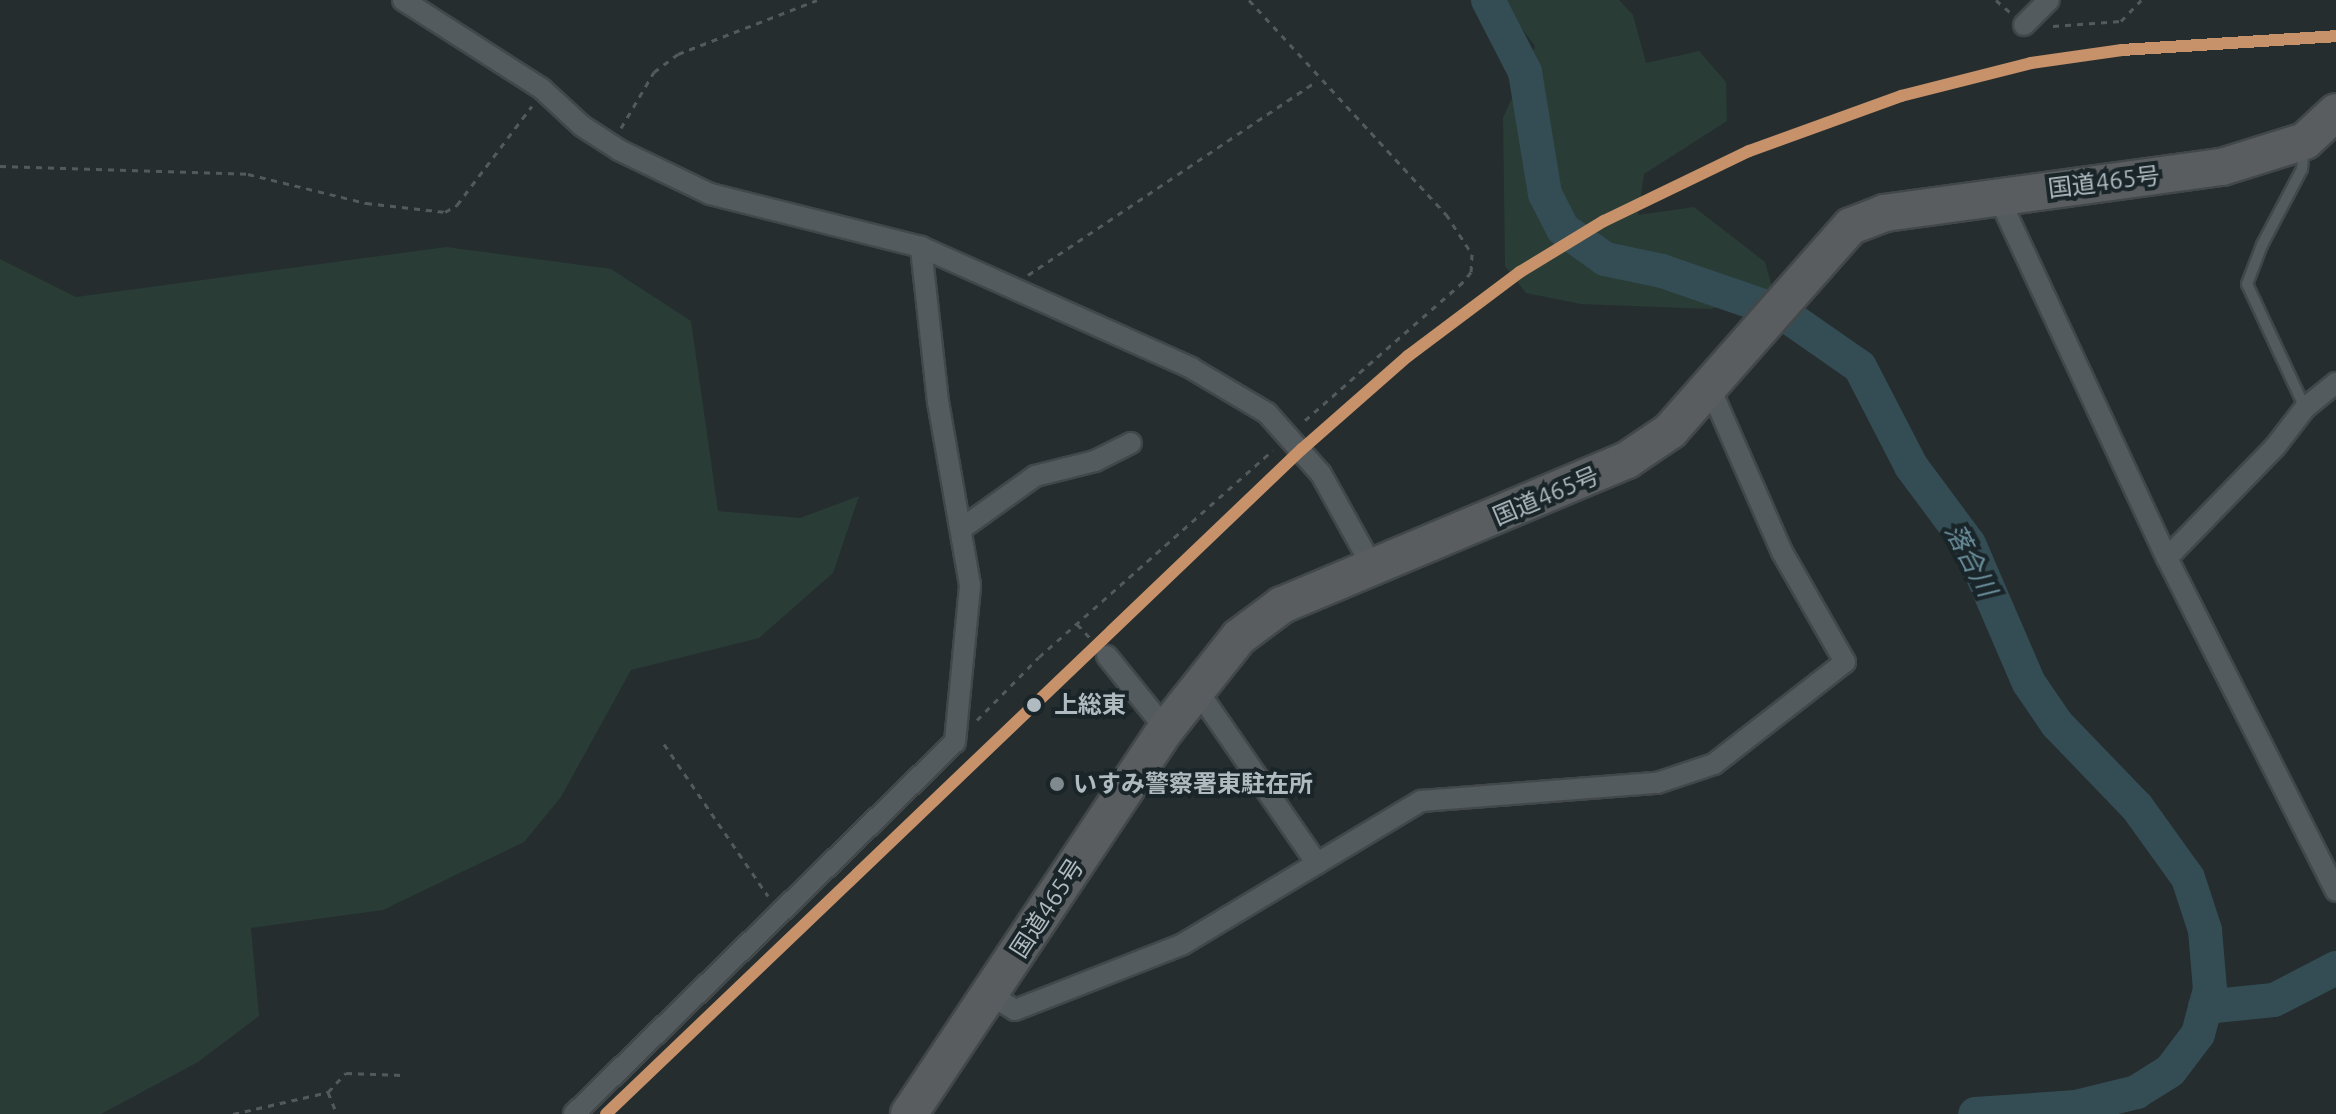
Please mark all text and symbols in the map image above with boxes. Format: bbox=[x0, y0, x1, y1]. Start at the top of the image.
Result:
street label: 国道465号 bbox=[2046, 161, 2162, 203]
street label: 国道465号 bbox=[1489, 461, 1603, 531]
water label: 落合川 bbox=[1939, 518, 2003, 602]
place label: 上総東 bbox=[1054, 691, 1126, 719]
marker: 上総東 bbox=[1021, 692, 1047, 718]
place label: いすみ警察署東駐在所 bbox=[1073, 770, 1313, 798]
marker: いすみ警察署東駐在所 bbox=[1048, 775, 1066, 793]
street label: 国道465号 bbox=[1004, 853, 1090, 963]

